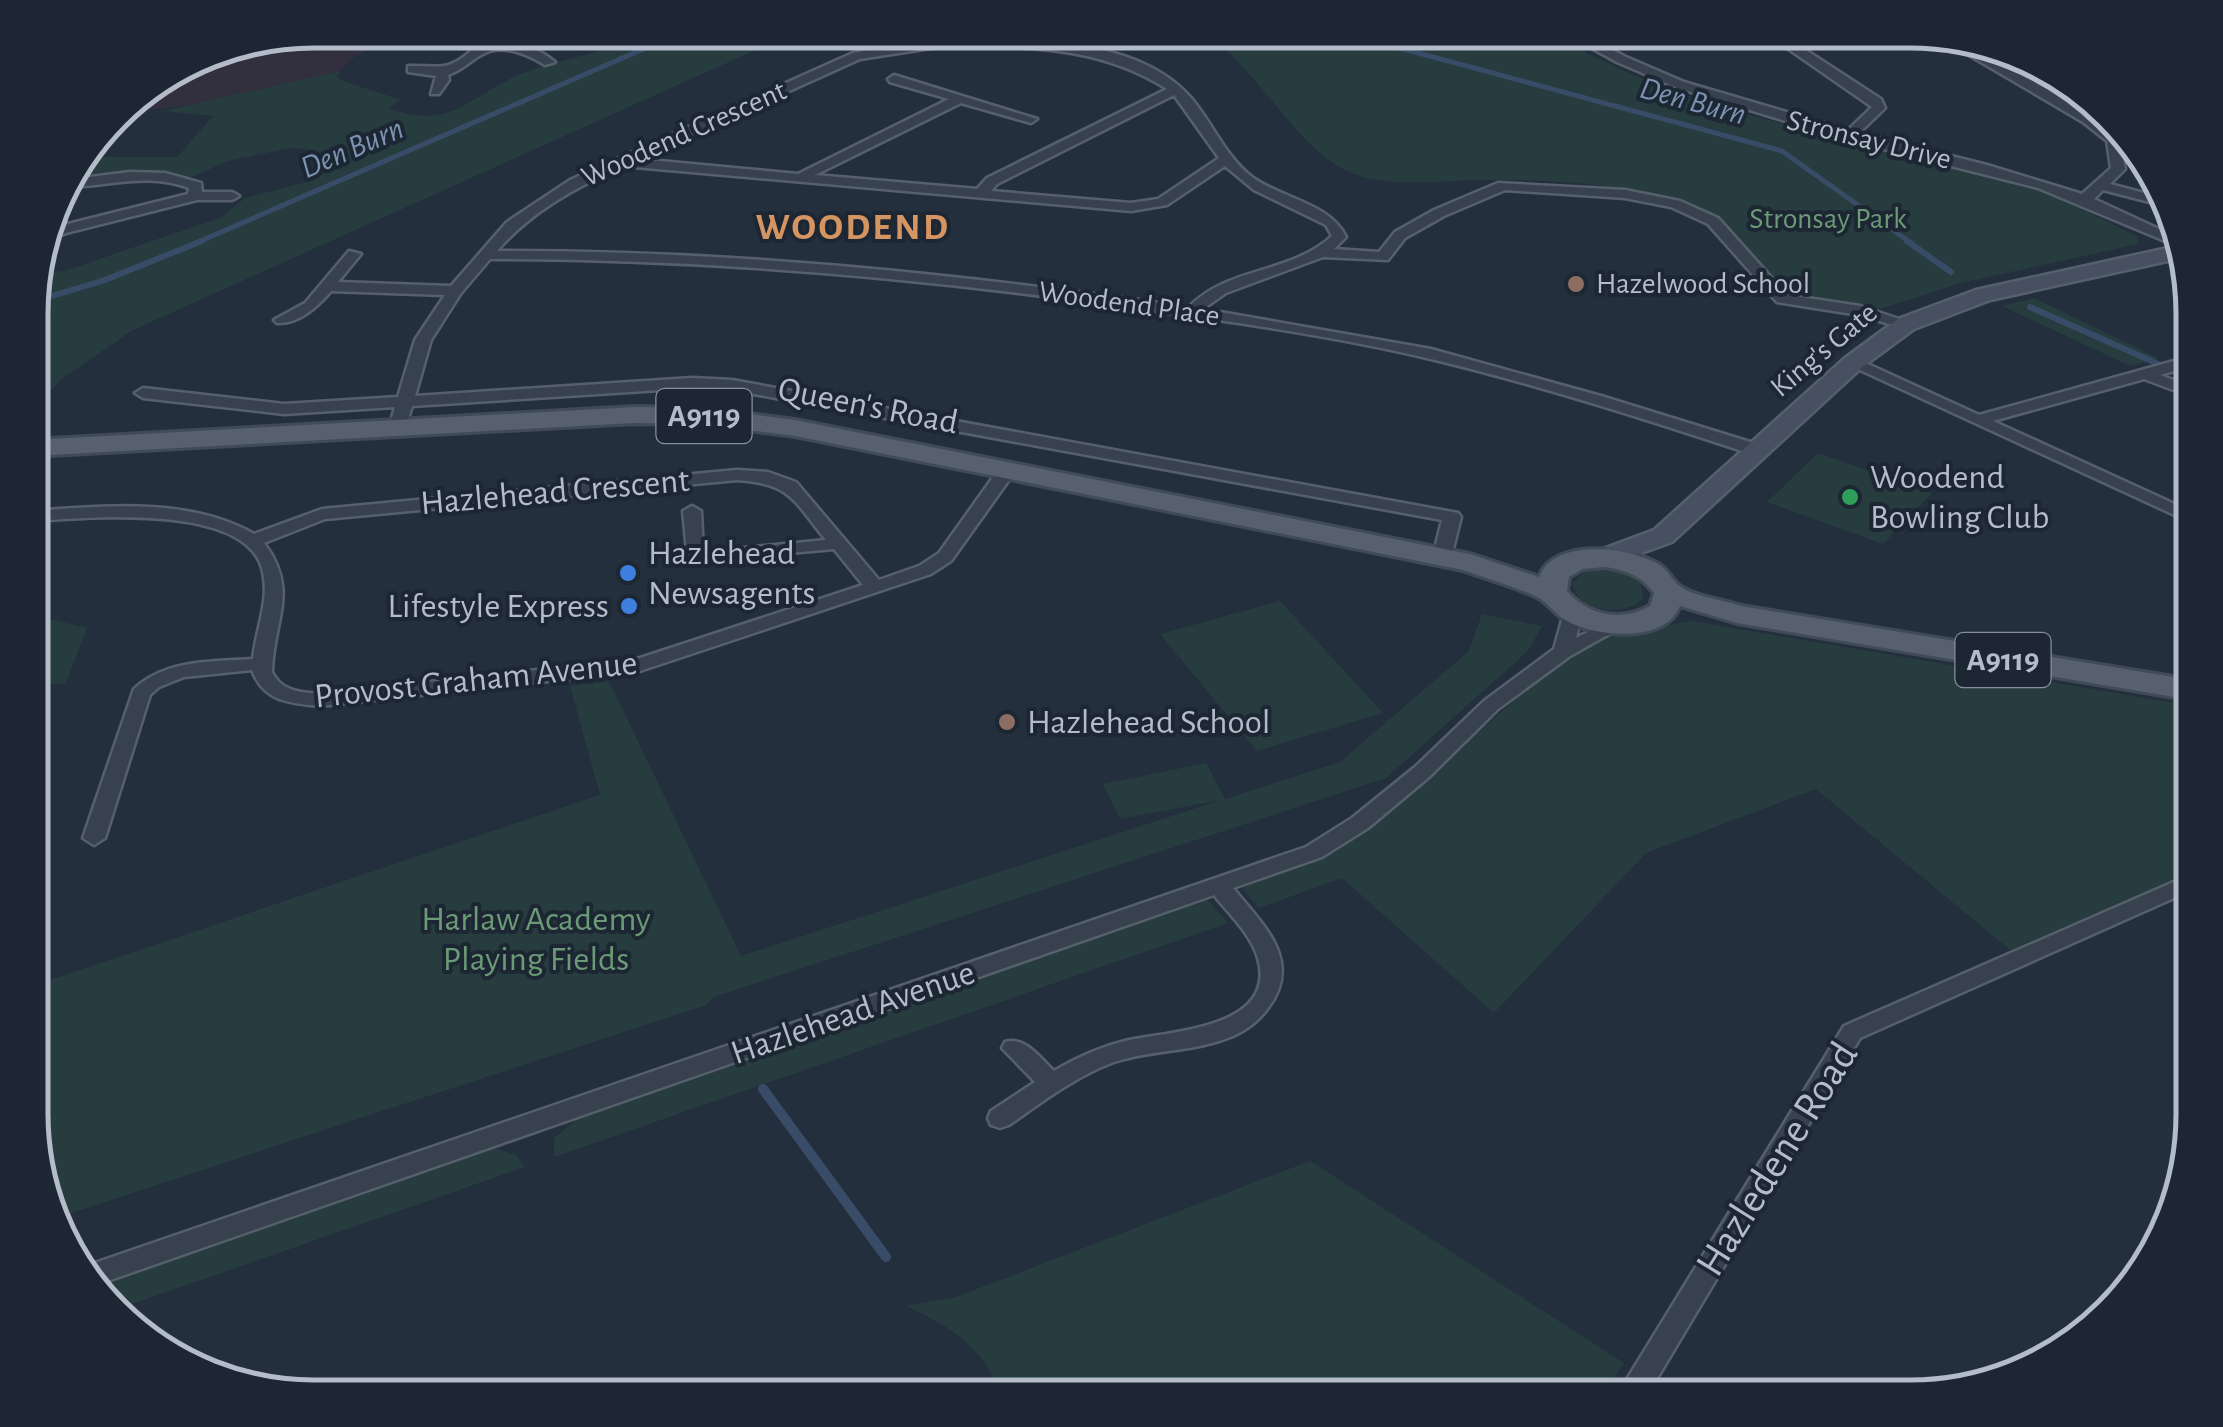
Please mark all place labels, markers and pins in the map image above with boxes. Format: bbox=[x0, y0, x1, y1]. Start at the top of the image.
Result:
place label: Hazelwood School bbox=[1596, 269, 1810, 299]
marker: Hazelwood School bbox=[1565, 273, 1587, 295]
place label: Woodend Bowling Club bbox=[1870, 460, 2049, 535]
marker: Woodend Bowling Club bbox=[1839, 486, 1861, 508]
place label: Hazlehead Newsagents bbox=[648, 536, 815, 611]
marker: Hazlehead Newsagents bbox=[617, 562, 639, 584]
place label: Lifestyle Express bbox=[387, 589, 609, 624]
marker: Lifestyle Express bbox=[618, 595, 640, 617]
place label: Hazlehead School bbox=[1027, 705, 1271, 740]
marker: Hazlehead School bbox=[996, 711, 1018, 733]

